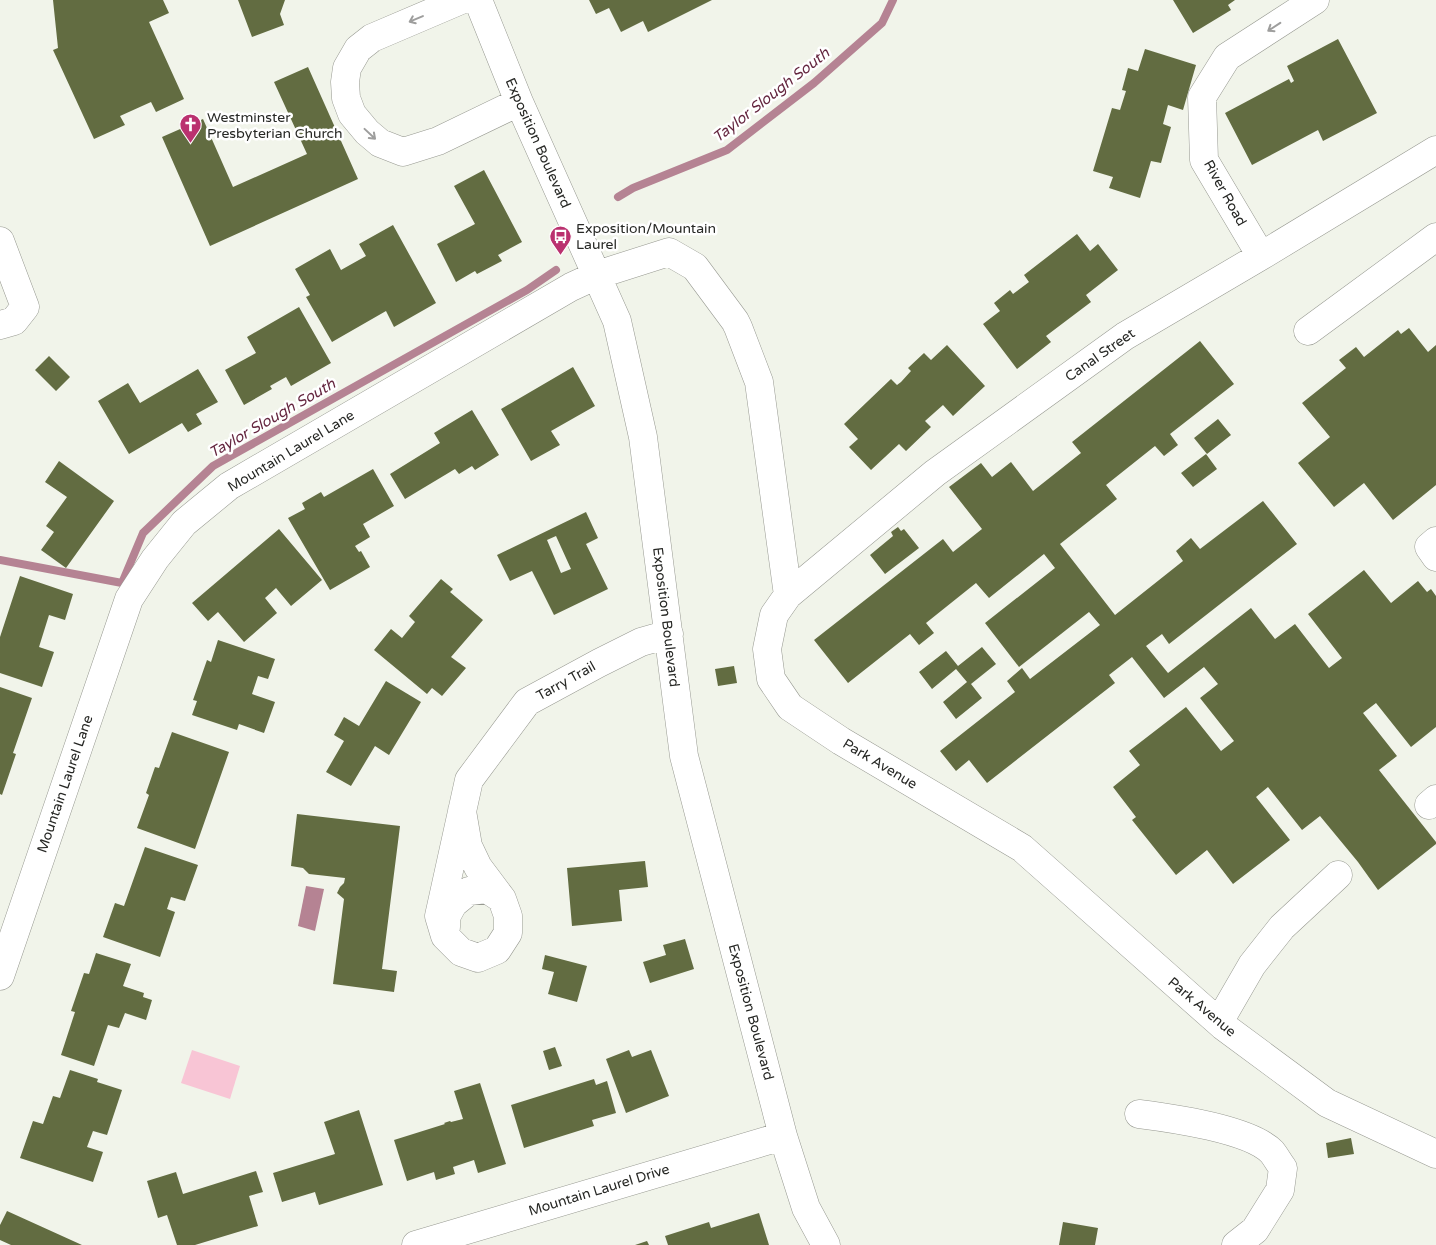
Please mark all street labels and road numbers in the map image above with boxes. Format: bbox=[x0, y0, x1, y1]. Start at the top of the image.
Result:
street label: Exposition Boulevard bbox=[502, 75, 574, 211]
street label: River Road bbox=[1200, 157, 1250, 229]
street label: Canal Street bbox=[1062, 324, 1139, 385]
street label: Mountain Laurel Lane bbox=[225, 406, 357, 496]
street label: Exposition Boulevard bbox=[649, 546, 683, 688]
street label: Tarry Trail bbox=[533, 658, 599, 704]
street label: Mountain Laurel Lane bbox=[33, 713, 97, 855]
street label: Park Avenue bbox=[840, 735, 920, 793]
street label: Exposition Boulevard bbox=[725, 942, 777, 1082]
street label: Park Avenue bbox=[1164, 974, 1240, 1040]
street label: Mountain Laurel Drive bbox=[526, 1160, 672, 1220]

